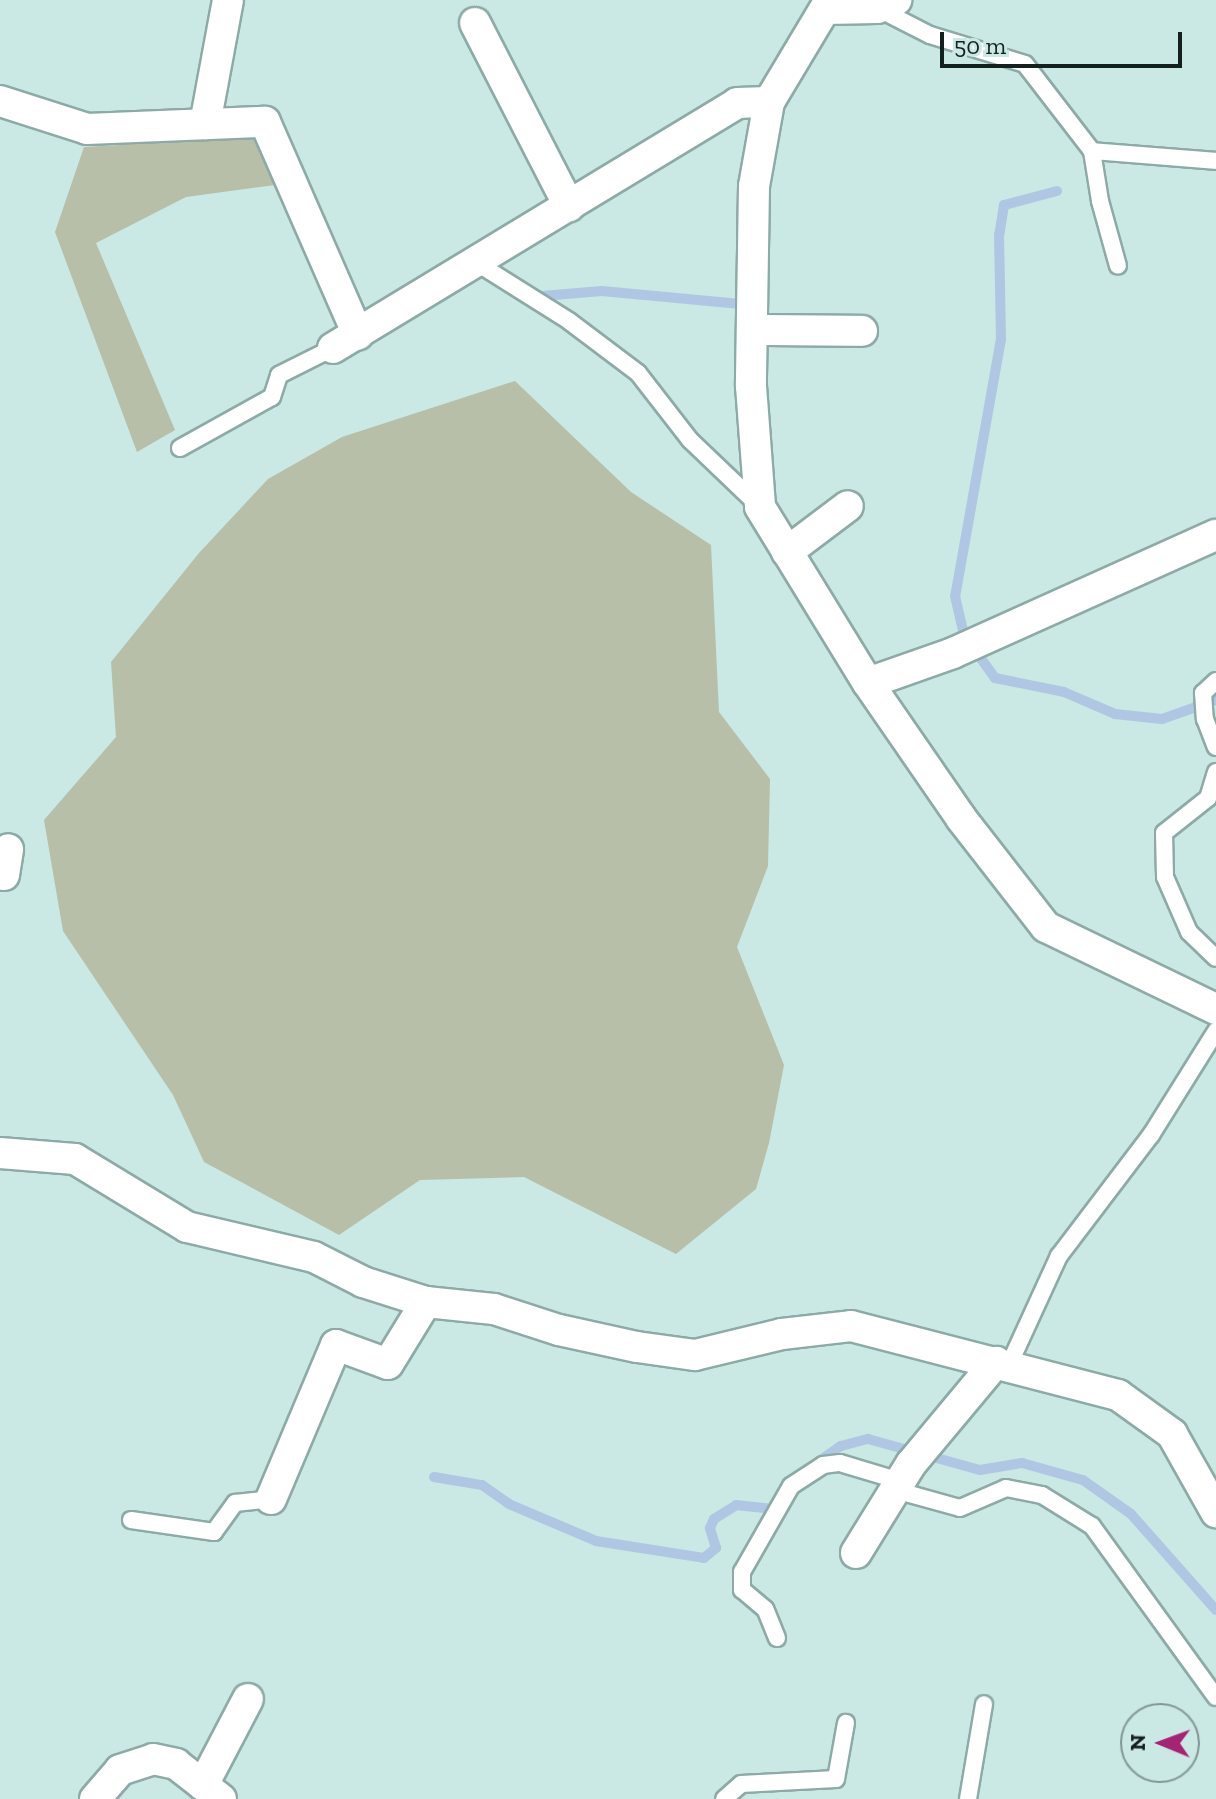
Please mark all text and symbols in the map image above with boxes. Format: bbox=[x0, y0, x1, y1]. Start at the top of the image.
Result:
scale bar bbox=[944, 16, 1186, 66]
text: 50 m bbox=[954, 31, 1006, 60]
north arrow bbox=[1120, 1703, 1200, 1783]
text: N bbox=[1124, 1734, 1151, 1751]

